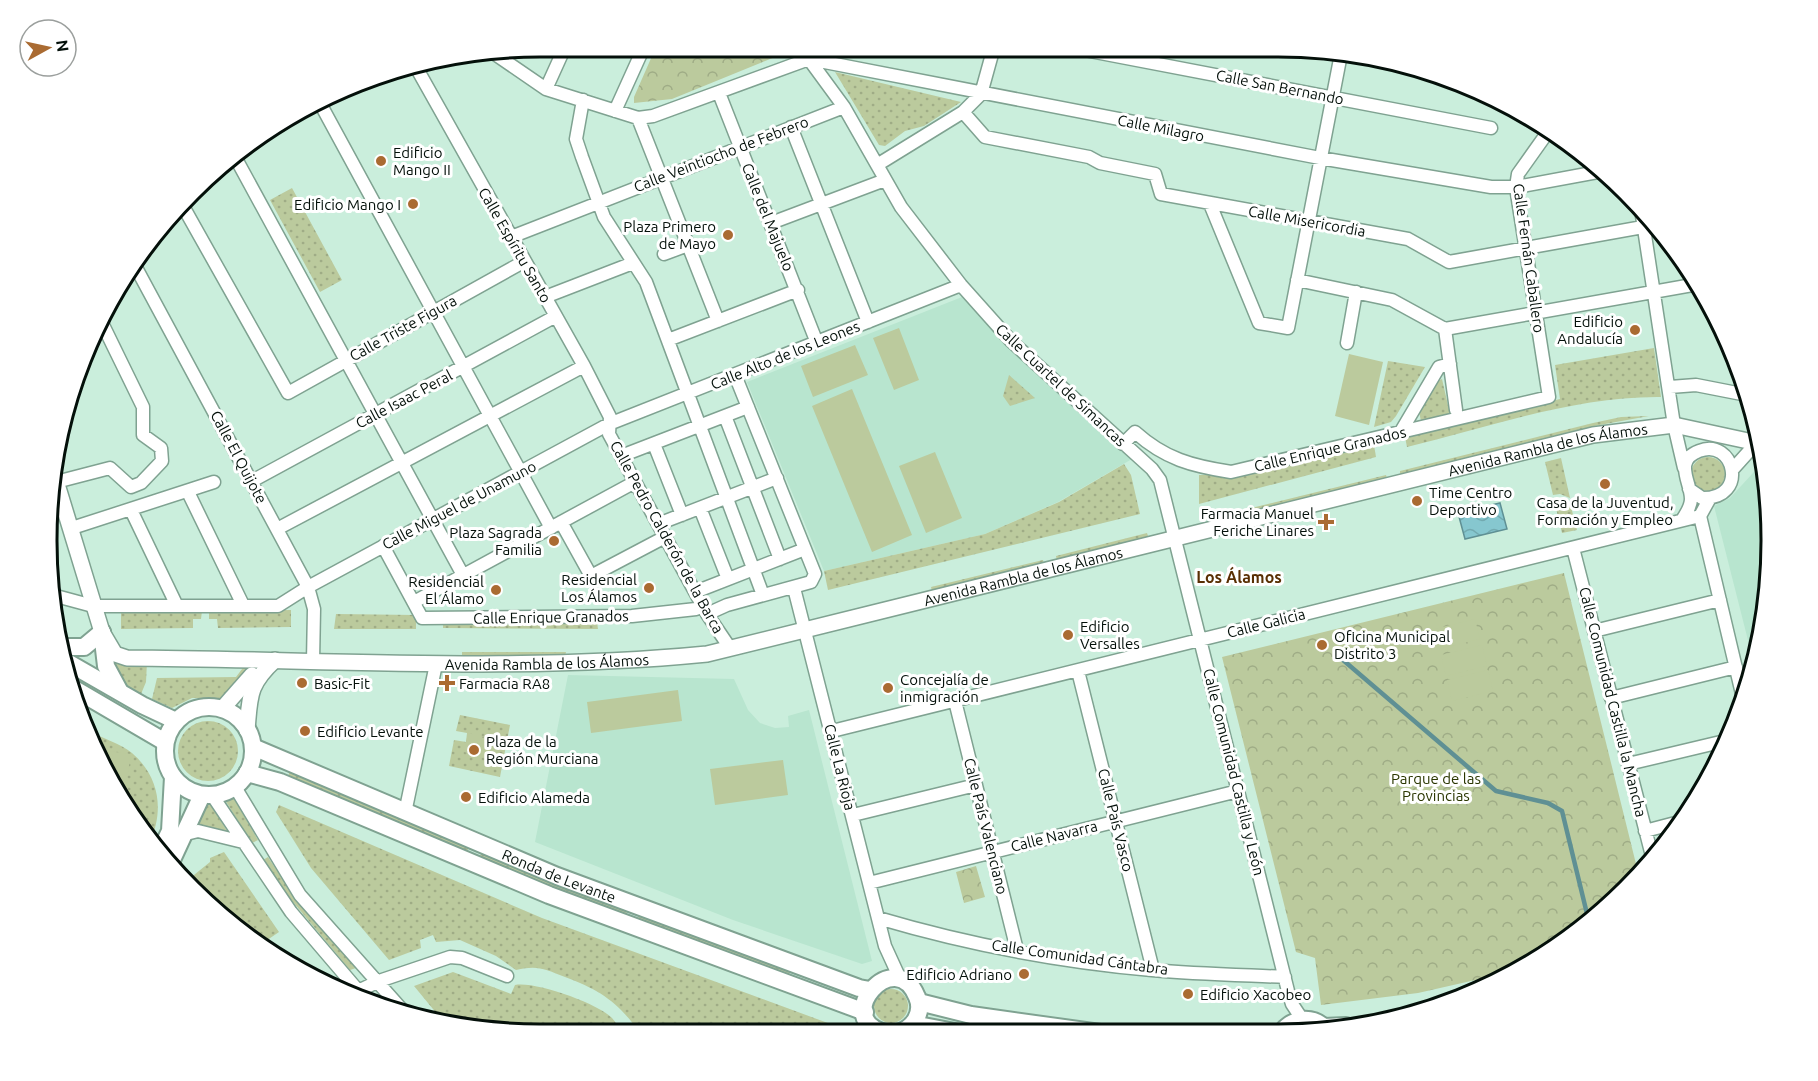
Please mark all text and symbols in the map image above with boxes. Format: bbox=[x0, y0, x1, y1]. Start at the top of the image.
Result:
north arrow bbox=[18, 18, 78, 78]
text: N bbox=[53, 39, 73, 53]
street label: Calle San Bernando bbox=[1215, 66, 1345, 108]
street label: Calle Milagro bbox=[1116, 111, 1206, 145]
street label: Calle Veintiocho de Febrero bbox=[631, 113, 811, 195]
place label: Edificio Mango II bbox=[393, 144, 451, 178]
marker: Edificio Mango II bbox=[374, 154, 388, 168]
street label: Calle del Majuelo bbox=[739, 161, 797, 273]
street label: Calle Fernán Caballero bbox=[1510, 182, 1548, 334]
street label: Calle Espíritu Santo bbox=[475, 185, 555, 305]
place label: Edificio Mango I bbox=[294, 196, 401, 213]
marker: Edificio Mango I bbox=[406, 197, 420, 211]
street label: Calle Misericordia bbox=[1247, 202, 1367, 240]
place label: Plaza Primero de Mayo bbox=[623, 218, 716, 252]
marker: Plaza Primero de Mayo bbox=[721, 228, 735, 242]
street label: Calle Triste Figura bbox=[346, 292, 460, 364]
place label: Edificio Andalucía bbox=[1557, 313, 1623, 347]
street label: Calle Alto de los Leones bbox=[708, 317, 862, 393]
street label: Calle Cuartel de Simancas bbox=[993, 320, 1129, 450]
marker: Edificio Andalucía bbox=[1628, 323, 1642, 337]
street label: Calle Isaac Peral bbox=[353, 366, 455, 432]
street label: Calle El Quijote bbox=[207, 408, 271, 506]
street label: Avenida Rambla de los Álamos bbox=[1446, 420, 1649, 479]
street label: Calle Enrique Granados bbox=[1252, 423, 1408, 475]
street label: Calle Pedro Calderón de la Barca bbox=[607, 438, 727, 636]
street label: Calle Miguel de Unamuno bbox=[379, 457, 539, 553]
marker: Casa de la Juventud, Formación y Empleo bbox=[1598, 477, 1612, 491]
place label: Time Centro Deportivo bbox=[1429, 484, 1512, 518]
marker: Time Centro Deportivo bbox=[1410, 494, 1424, 508]
place label: Casa de la Juventud, Formación y Empleo bbox=[1536, 494, 1674, 528]
place label: Farmacia Manuel Feriche Linares bbox=[1201, 505, 1314, 539]
marker: Farmacia Manuel Feriche Linares bbox=[1319, 515, 1333, 529]
place label: Plaza Sagrada Familia bbox=[449, 524, 542, 558]
marker: Plaza Sagrada Familia bbox=[547, 534, 561, 548]
street label: Avenida Rambla de los Álamos bbox=[922, 543, 1124, 609]
district label: Los Álamos bbox=[1196, 566, 1282, 586]
place label: Residencial Los Álamos bbox=[561, 571, 637, 605]
place label: Residencial El Álamo bbox=[408, 573, 484, 607]
marker: Residencial Los Álamos bbox=[642, 581, 656, 595]
marker: Residencial El Álamo bbox=[489, 583, 503, 597]
street label: Calle Comunidad Castilla la Mancha bbox=[1576, 585, 1650, 819]
street label: Calle Galicia bbox=[1225, 605, 1307, 641]
street label: Calle Enrique Granados bbox=[473, 607, 629, 627]
place label: Edificio Versalles bbox=[1080, 618, 1140, 652]
marker: Edificio Versalles bbox=[1061, 628, 1075, 642]
place label: Oficina Municipal Distrito 3 bbox=[1334, 628, 1450, 662]
marker: Oficina Municipal Distrito 3 bbox=[1315, 638, 1329, 652]
street label: Avenida Rambla de los Álamos bbox=[445, 650, 649, 672]
street label: Calle Comunidad Castilla y León bbox=[1200, 667, 1268, 877]
place label: Concejalía de inmigración bbox=[900, 671, 989, 705]
place label: Basic-Fit bbox=[314, 675, 370, 692]
place label: Farmacia RA8 bbox=[459, 675, 550, 692]
marker: Basic-Fit bbox=[295, 676, 309, 690]
marker: Farmacia RA8 bbox=[440, 676, 454, 690]
marker: Concejalía de inmigración bbox=[881, 681, 895, 695]
street label: Calle La Rioja bbox=[821, 722, 859, 812]
place label: Edificio Levante bbox=[317, 723, 424, 740]
marker: Edificio Levante bbox=[298, 724, 312, 738]
place label: Plaza de la Región Murciana bbox=[486, 733, 599, 767]
marker: Plaza de la Región Murciana bbox=[467, 743, 481, 757]
street label: Calle País Valenciano bbox=[961, 756, 1011, 896]
street label: Calle País Vasco bbox=[1095, 767, 1137, 873]
park label: Parque de las Provincias bbox=[1391, 770, 1481, 804]
place label: Edificio Alameda bbox=[478, 789, 590, 806]
marker: Edificio Alameda bbox=[459, 790, 473, 804]
street label: Calle Navarra bbox=[1009, 817, 1099, 855]
street label: Ronda de Levante bbox=[500, 845, 618, 906]
street label: Calle Comunidad Cántabra bbox=[991, 936, 1169, 978]
place label: Edificio Adriano bbox=[906, 966, 1012, 983]
marker: Edificio Adriano bbox=[1017, 967, 1031, 981]
place label: Edificio Xacobeo bbox=[1200, 986, 1311, 1003]
marker: Edificio Xacobeo bbox=[1181, 987, 1195, 1001]

